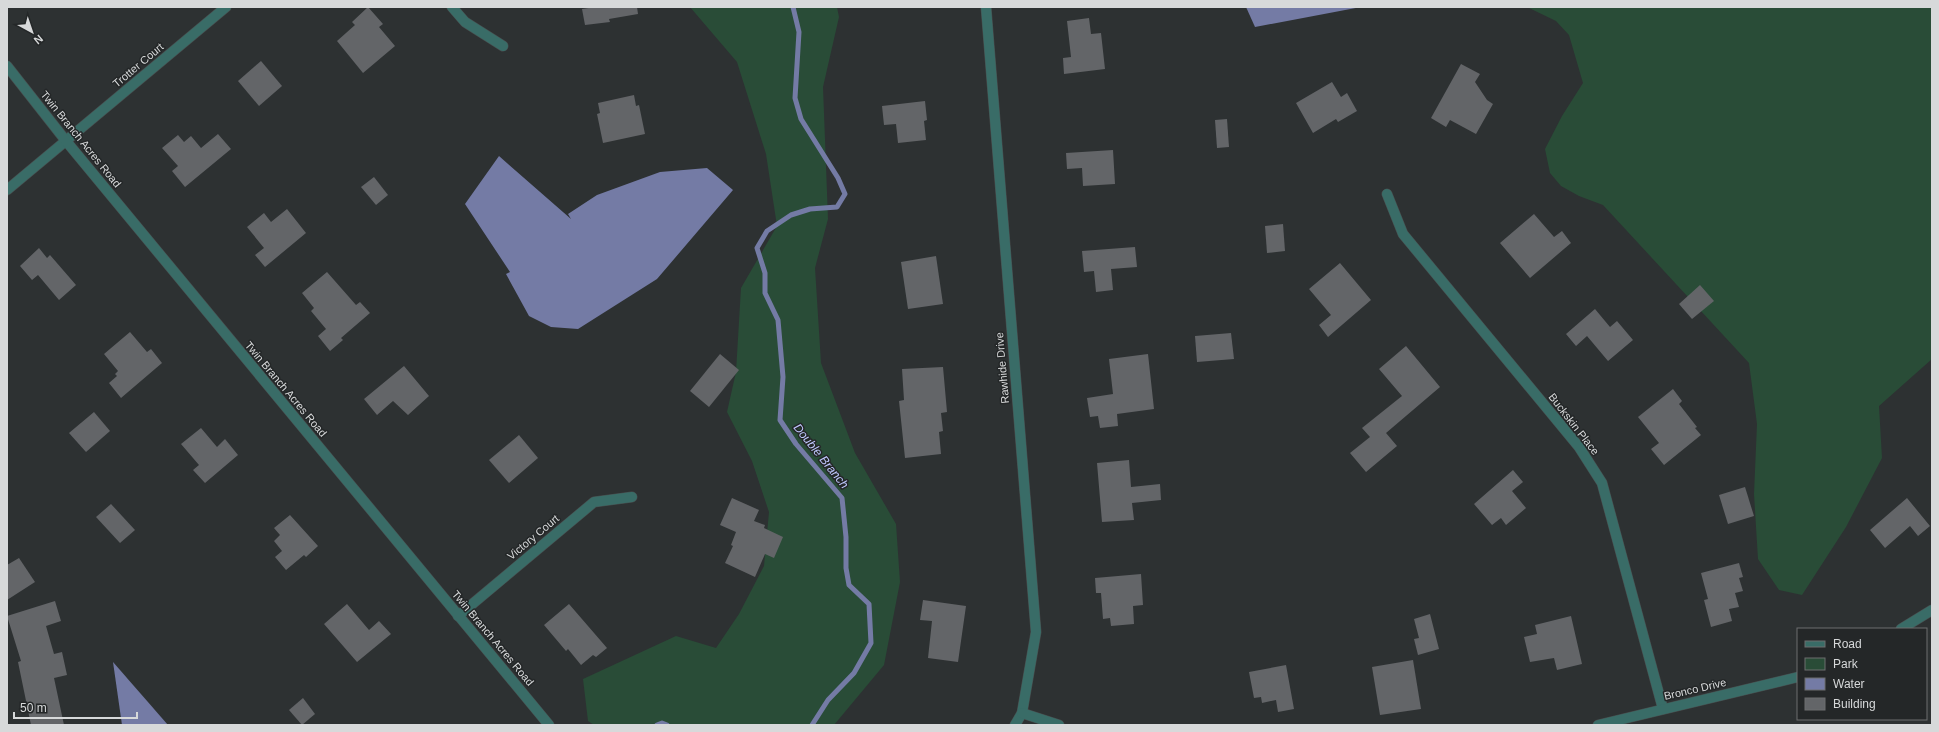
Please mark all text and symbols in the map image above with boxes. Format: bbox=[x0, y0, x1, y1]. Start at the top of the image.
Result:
north arrow bbox=[12, 12, 52, 52]
text: N bbox=[31, 33, 45, 47]
street label: Trotter Court bbox=[110, 40, 166, 90]
street label: Twin Branch Acres Road bbox=[38, 88, 124, 190]
street label: Rawhide Drive bbox=[993, 332, 1011, 404]
street label: Twin Branch Acres Road bbox=[243, 339, 329, 439]
street label: Buckskin Place bbox=[1546, 391, 1602, 457]
water label: Double Branch bbox=[791, 421, 852, 492]
street label: Victory Court bbox=[505, 512, 561, 562]
street label: Twin Branch Acres Road bbox=[450, 588, 536, 688]
legend bbox=[1797, 628, 1927, 720]
text: Road bbox=[1833, 637, 1862, 651]
text: Park bbox=[1833, 657, 1859, 671]
street label: Bronco Drive bbox=[1663, 676, 1727, 702]
text: Water bbox=[1833, 677, 1865, 691]
scale bar bbox=[14, 694, 137, 720]
text: Building bbox=[1833, 697, 1876, 711]
text: 50 m bbox=[20, 701, 47, 715]

